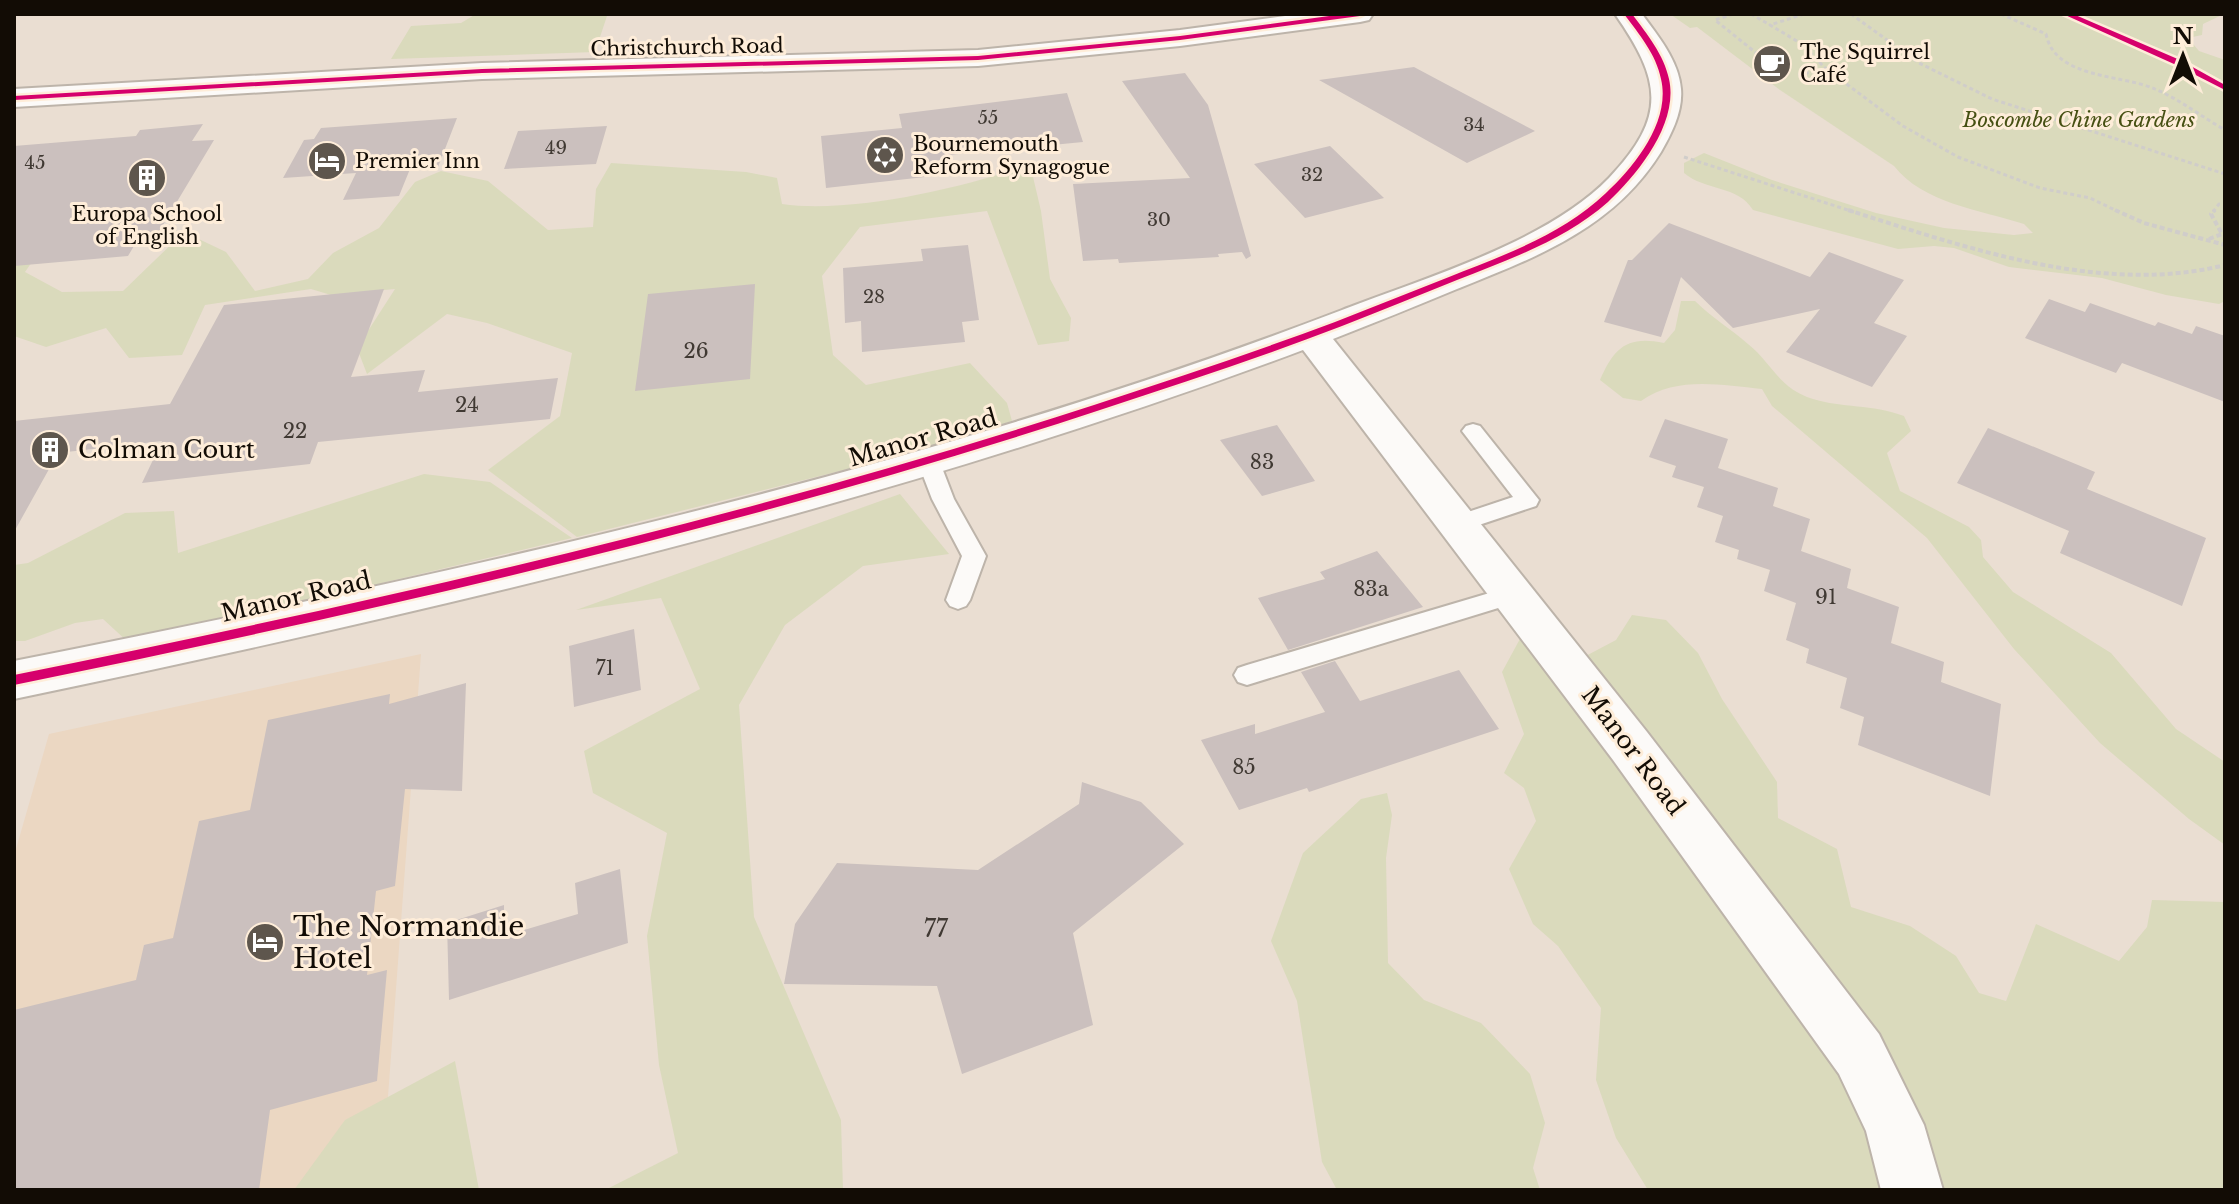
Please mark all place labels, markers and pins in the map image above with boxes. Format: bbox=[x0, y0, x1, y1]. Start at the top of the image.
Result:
place label: The Squirrel Café bbox=[1800, 40, 1930, 87]
cafe icon: The Squirrel Café bbox=[1751, 43, 1793, 85]
place label: Bournemouth Reform Synagogue bbox=[913, 132, 1110, 179]
synagogue icon: Bournemouth Reform Synagogue bbox=[864, 134, 906, 176]
hotel icon: Premier Inn bbox=[306, 140, 348, 182]
place label: Premier Inn bbox=[355, 149, 480, 173]
building icon: Europa School of English bbox=[126, 157, 168, 199]
place label: Europa School of English bbox=[72, 202, 222, 249]
building icon: Colman Court bbox=[29, 429, 71, 471]
place label: Colman Court bbox=[78, 435, 255, 464]
place label: The Normandie Hotel bbox=[293, 909, 524, 976]
hotel icon: The Normandie Hotel bbox=[244, 921, 286, 963]

